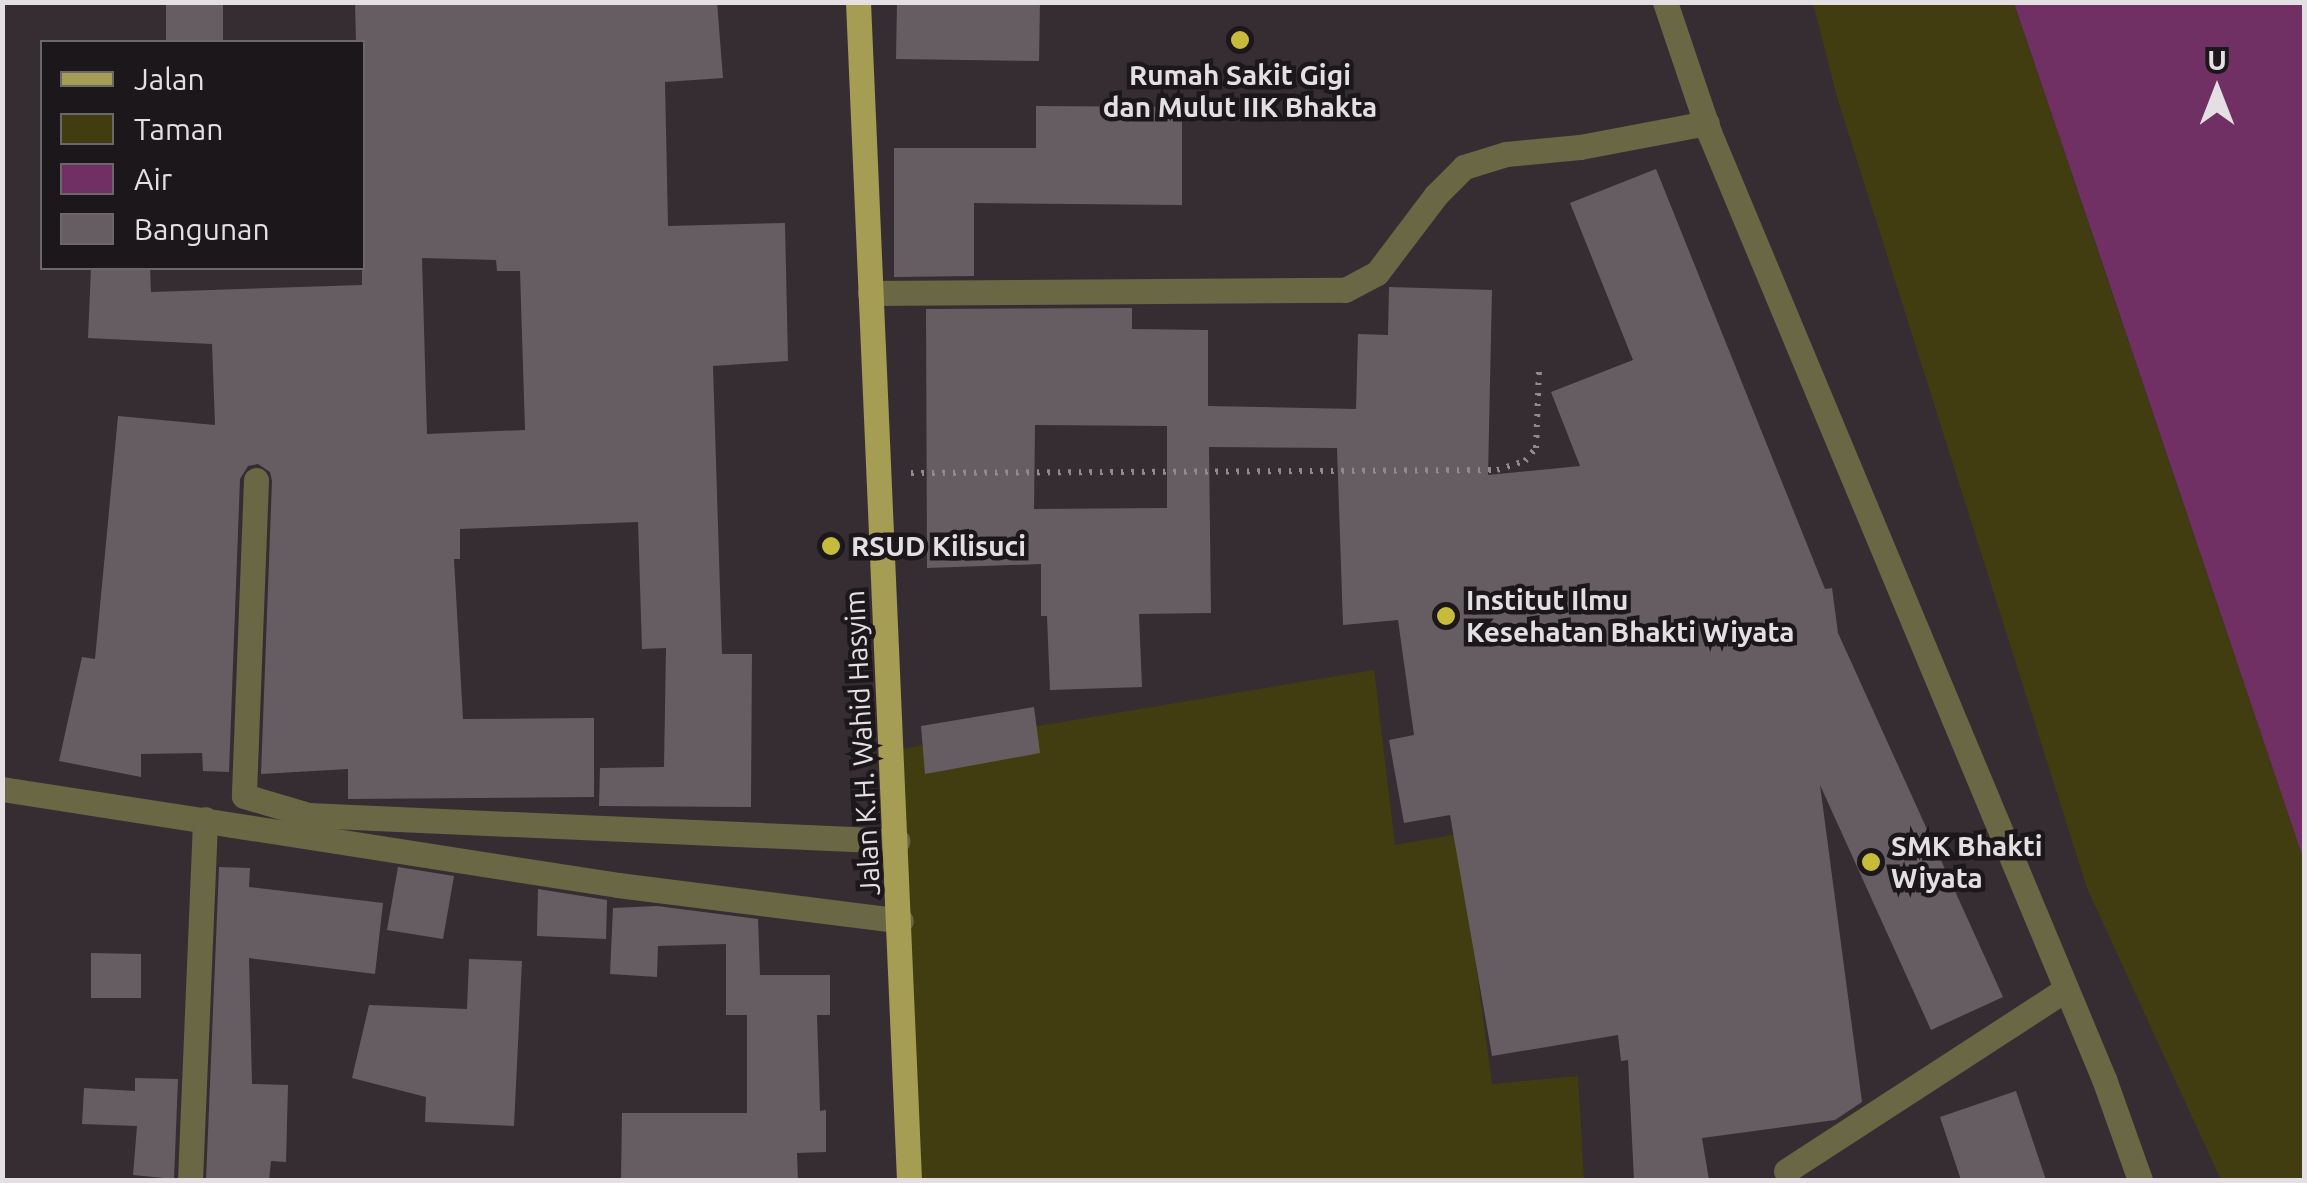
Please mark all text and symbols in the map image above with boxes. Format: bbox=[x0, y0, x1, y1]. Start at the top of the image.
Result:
marker: Rumah Sakit Gigi dan Mulut IIK Bhakta bbox=[1227, 27, 1253, 53]
legend bbox=[40, 40, 365, 270]
north arrow bbox=[2167, 40, 2267, 140]
text: U bbox=[2207, 44, 2227, 75]
place label: Rumah Sakit Gigi dan Mulut IIK Bhakta bbox=[1103, 58, 1377, 124]
text: Jalan bbox=[134, 62, 205, 96]
text: Taman bbox=[134, 112, 223, 146]
text: Air bbox=[134, 162, 172, 196]
text: Bangunan bbox=[134, 212, 270, 246]
place label: RSUD Kilisuci bbox=[851, 529, 1026, 563]
marker: RSUD Kilisuci bbox=[820, 535, 842, 557]
place label: Institut Ilmu Kesehatan Bhakti Wiyata bbox=[1466, 583, 1794, 649]
street label: Jalan K.H. Wahid Hasyim bbox=[837, 590, 887, 896]
marker: Institut Ilmu Kesehatan Bhakti Wiyata bbox=[1435, 605, 1457, 627]
place label: SMK Bhakti Wiyata bbox=[1891, 829, 2043, 895]
marker: SMK Bhakti Wiyata bbox=[1860, 851, 1882, 873]

